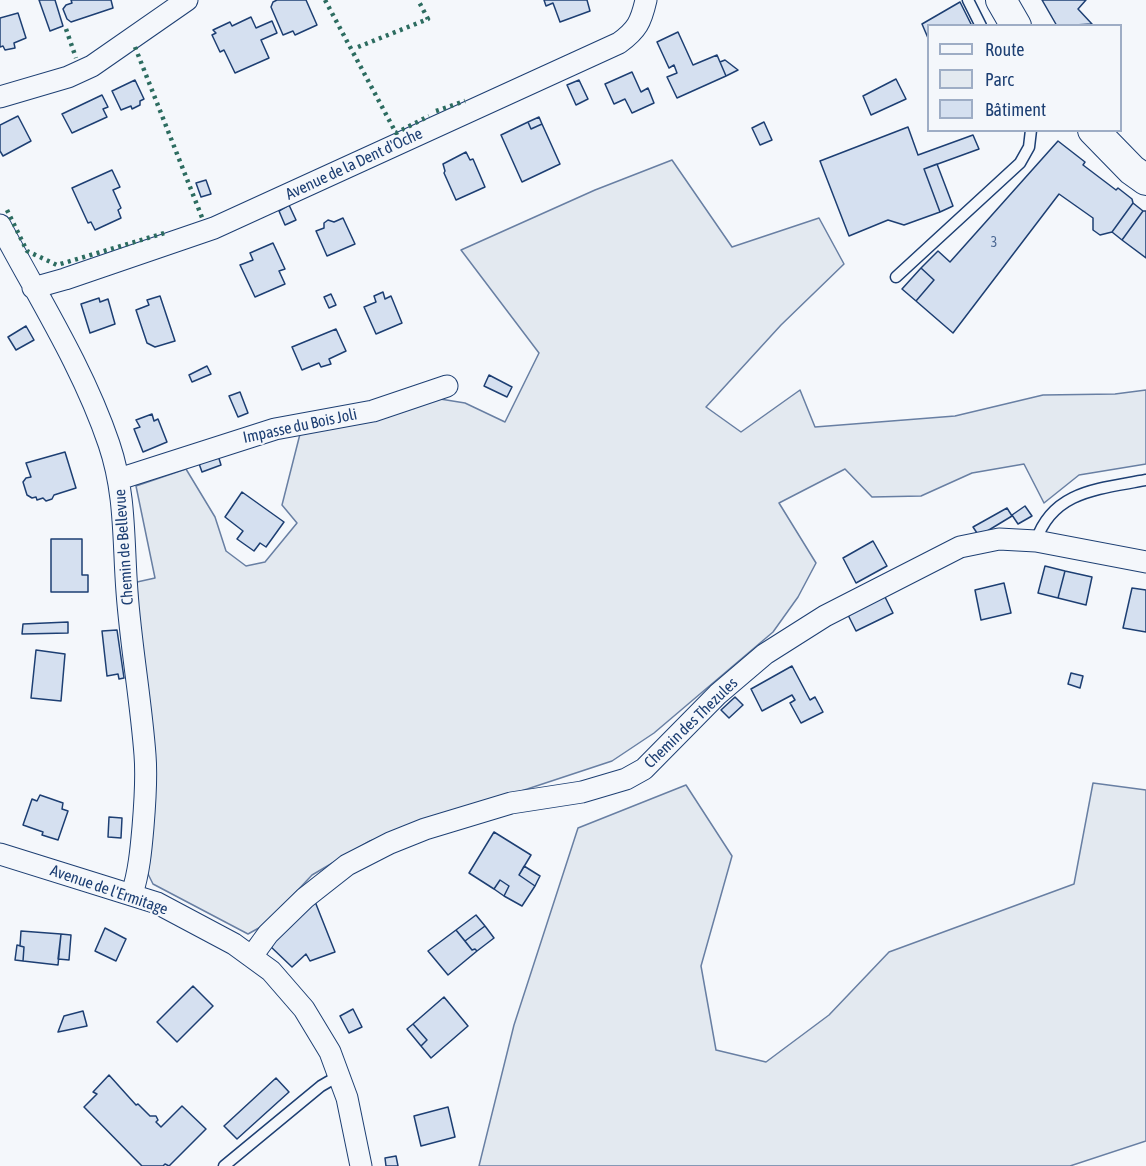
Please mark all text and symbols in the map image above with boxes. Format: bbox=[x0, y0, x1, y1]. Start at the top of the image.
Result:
legend bbox=[927, 24, 1122, 132]
text: Route bbox=[985, 39, 1024, 60]
text: Parc bbox=[985, 69, 1014, 90]
text: Bâtiment bbox=[985, 99, 1046, 120]
street label: Avenue de la Dent d'Oche bbox=[283, 124, 425, 204]
house number: 3 bbox=[991, 235, 997, 251]
street label: Impasse du Bois Joli bbox=[241, 405, 359, 447]
street label: Chemin de Bellevue bbox=[110, 488, 138, 606]
street label: Chemin des Thezules bbox=[640, 674, 742, 772]
street label: Avenue de l'Ermitage bbox=[48, 861, 170, 919]

